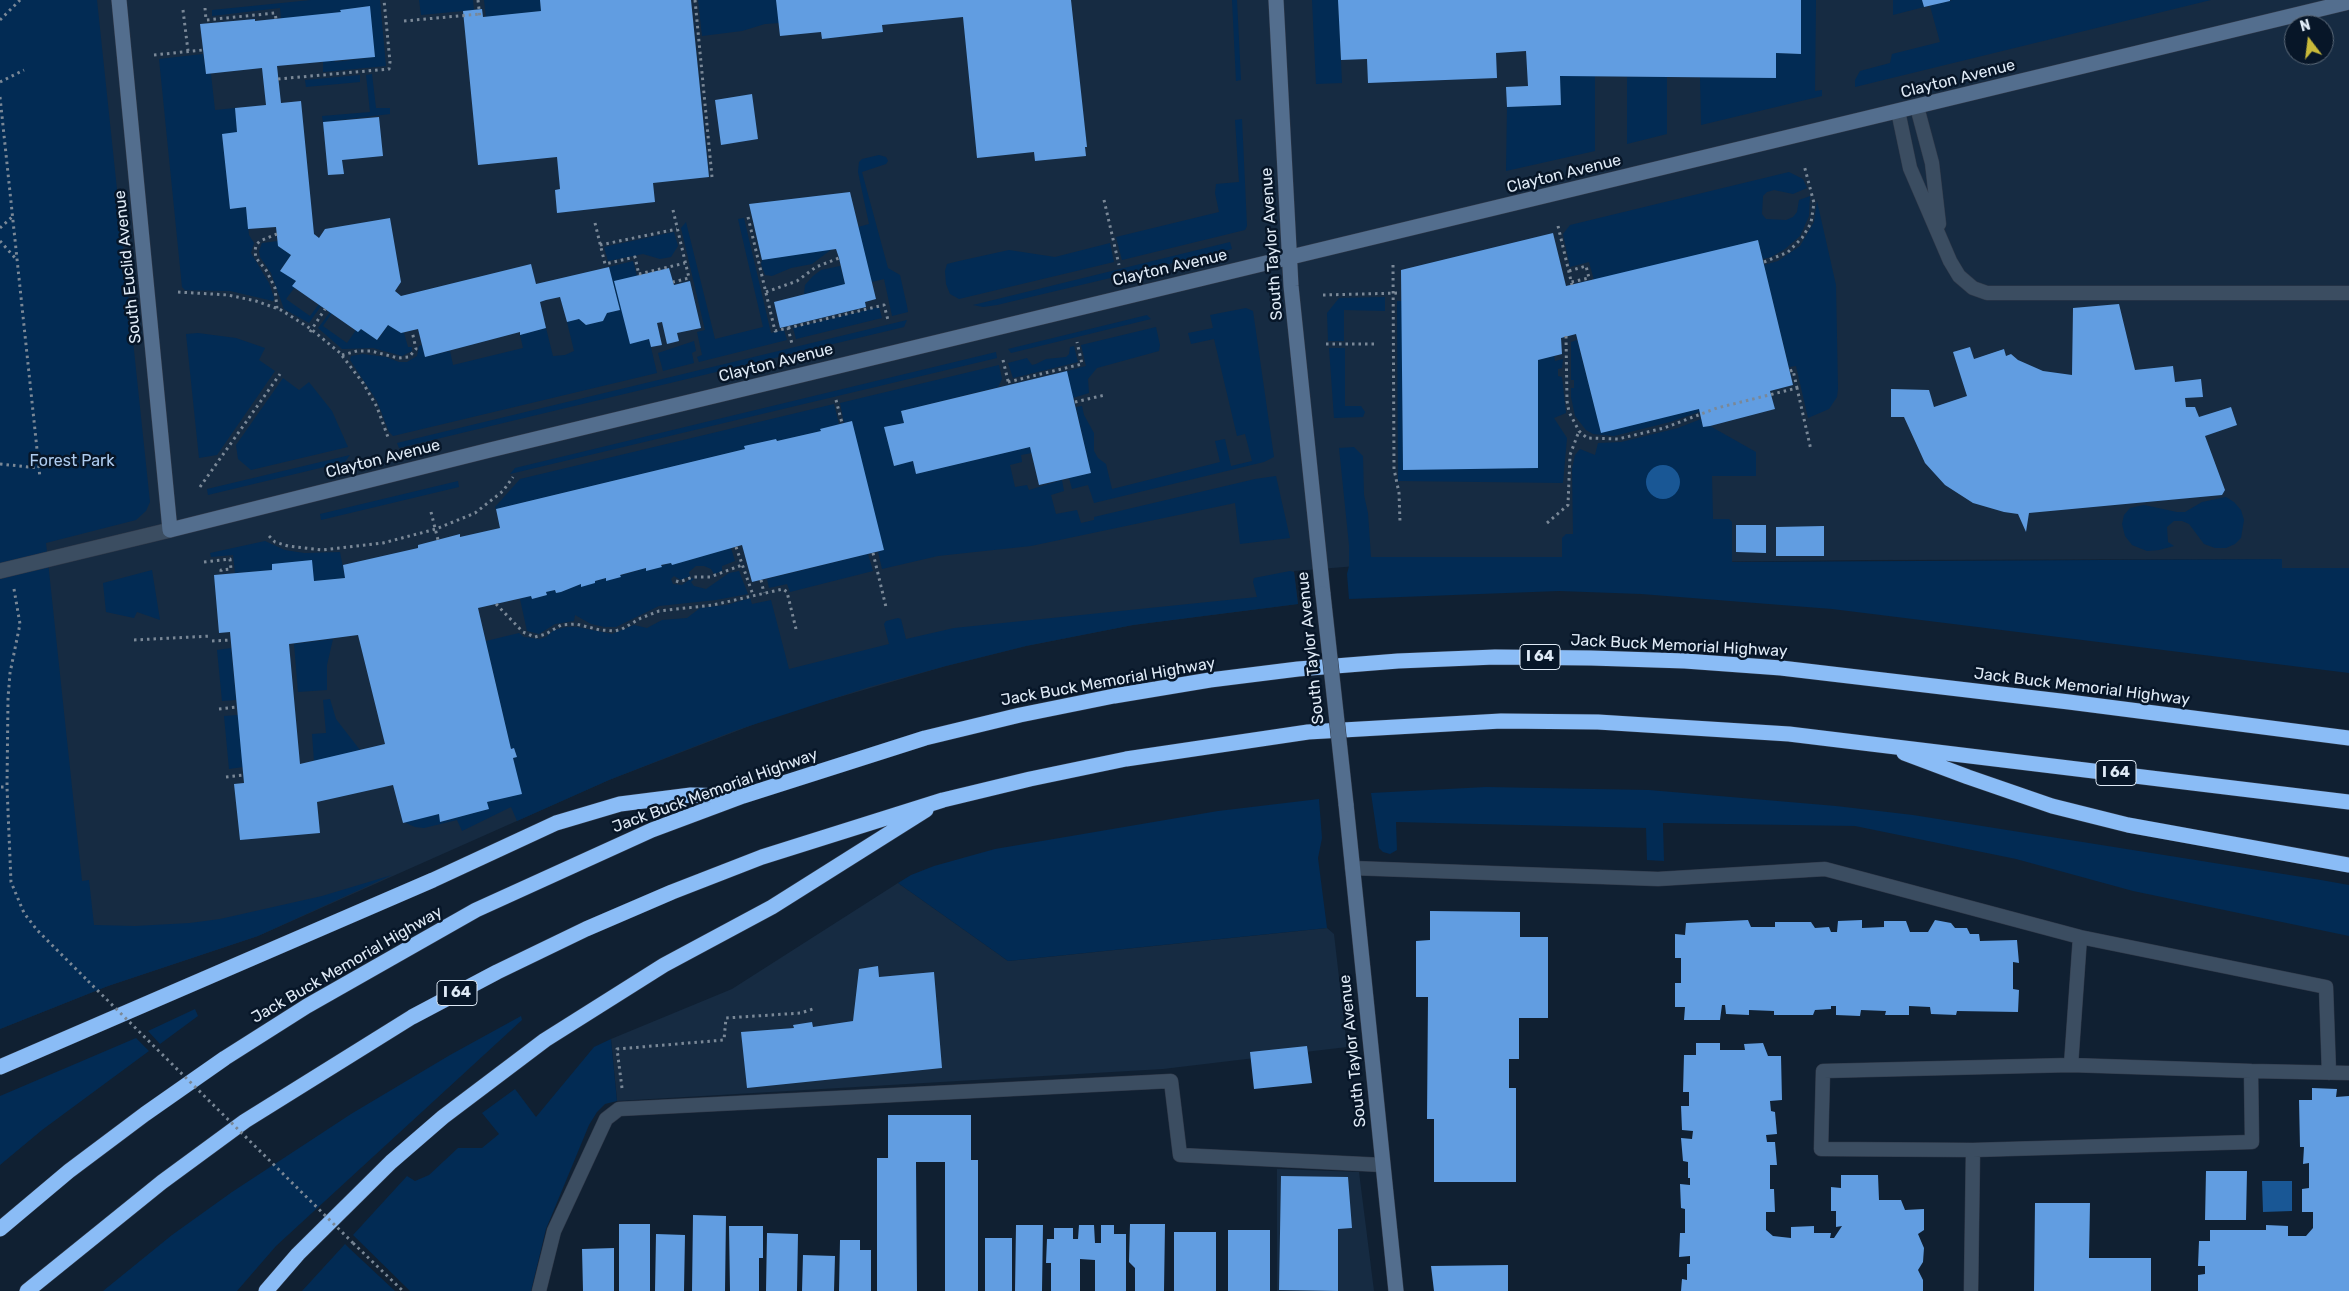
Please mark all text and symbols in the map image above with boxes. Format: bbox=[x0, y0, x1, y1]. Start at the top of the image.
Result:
north arrow bbox=[2284, 15, 2334, 65]
text: N bbox=[2298, 16, 2312, 36]
street label: Clayton Avenue bbox=[1899, 56, 2017, 102]
street label: Clayton Avenue bbox=[1505, 151, 1623, 197]
street label: South Taylor Avenue bbox=[1257, 167, 1287, 321]
street label: South Euclid Avenue bbox=[110, 189, 146, 345]
street label: Clayton Avenue bbox=[1111, 245, 1229, 291]
street label: Clayton Avenue bbox=[717, 340, 835, 386]
street label: Clayton Avenue bbox=[324, 436, 442, 482]
park label: Forest Park bbox=[30, 451, 114, 471]
street label: South Taylor Avenue bbox=[1293, 571, 1329, 725]
street label: Jack Buck Memorial Highway bbox=[1570, 631, 1788, 661]
road number: I 64 bbox=[1520, 644, 1560, 670]
street label: Jack Buck Memorial Highway bbox=[999, 654, 1217, 710]
street label: Jack Buck Memorial Highway bbox=[1973, 664, 2191, 710]
street label: Jack Buck Memorial Highway bbox=[610, 745, 820, 837]
road number: I 64 bbox=[2096, 760, 2136, 786]
street label: Jack Buck Memorial Highway bbox=[248, 902, 446, 1028]
street label: South Taylor Avenue bbox=[1335, 974, 1371, 1128]
road number: I 64 bbox=[437, 980, 477, 1006]

